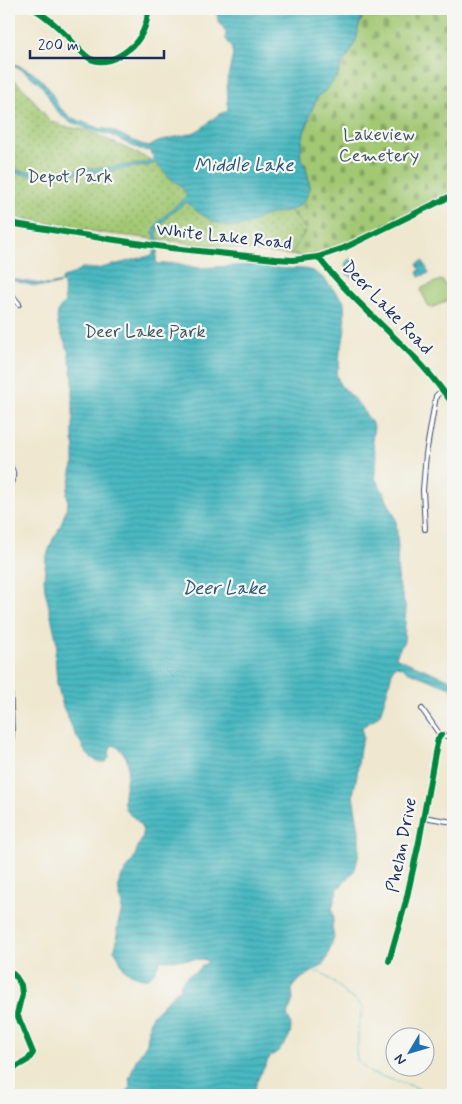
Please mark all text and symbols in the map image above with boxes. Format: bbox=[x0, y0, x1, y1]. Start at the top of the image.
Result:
scale bar bbox=[30, 28, 164, 60]
text: 200 m bbox=[38, 36, 79, 56]
park label: Lakeview Cemetery bbox=[339, 123, 419, 168]
water label: Middle Lake bbox=[194, 153, 294, 178]
park label: Depot Park bbox=[27, 165, 113, 189]
street label: White Lake Road bbox=[155, 218, 293, 256]
street label: Deer Lake Road bbox=[336, 256, 438, 360]
park label: Deer Lake Park bbox=[84, 320, 206, 344]
water label: Deer Lake bbox=[182, 576, 267, 601]
street label: Phelan Drive bbox=[381, 795, 423, 895]
north arrow bbox=[384, 1026, 434, 1076]
text: N bbox=[391, 1050, 411, 1069]

